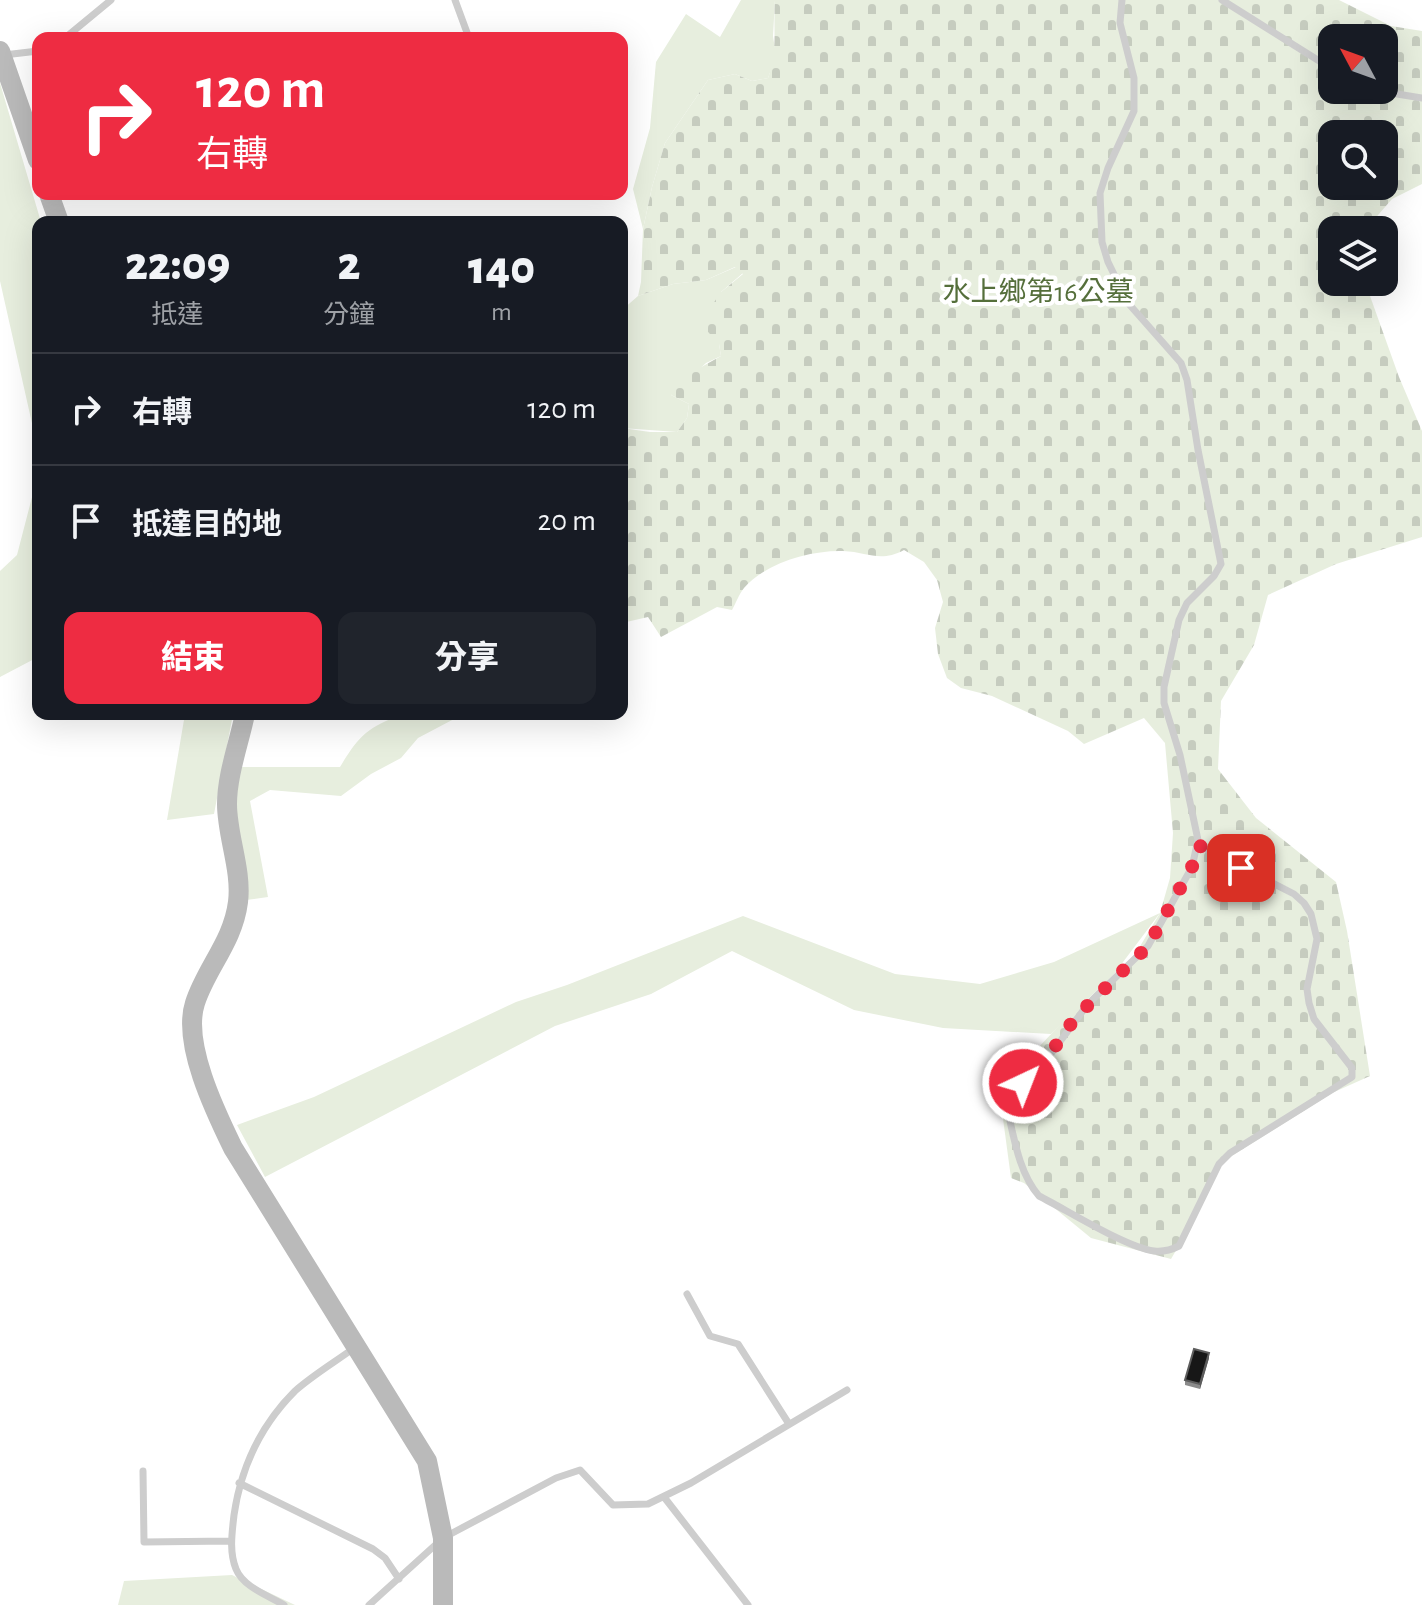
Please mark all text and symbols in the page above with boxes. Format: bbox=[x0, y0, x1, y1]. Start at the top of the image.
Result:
north arrow bbox=[1318, 24, 1398, 104]
map controls bbox=[1318, 24, 1398, 296]
text: 120 m bbox=[196, 62, 325, 118]
icon: right bbox=[64, 64, 168, 168]
button: search bbox=[1318, 120, 1398, 200]
text: 右轉 bbox=[196, 137, 268, 173]
button: layers bbox=[1318, 216, 1398, 296]
text: 22:09 bbox=[125, 241, 230, 289]
text: 2 bbox=[338, 241, 361, 289]
text: 140 bbox=[468, 245, 535, 293]
park label: 水上鄉第16公墓 bbox=[943, 277, 1133, 307]
text: m bbox=[491, 299, 512, 325]
text: 抵達 bbox=[152, 302, 204, 328]
text: 分鐘 bbox=[323, 302, 375, 328]
icon: right bbox=[64, 387, 108, 431]
text: 120 m bbox=[527, 394, 596, 424]
text: 右轉 bbox=[132, 398, 192, 428]
icon: arrive bbox=[64, 499, 108, 543]
text: 20 m bbox=[538, 506, 596, 536]
text: 抵達目的地 bbox=[132, 510, 282, 540]
button: 結束 bbox=[64, 612, 322, 704]
button: 分享 bbox=[338, 612, 596, 704]
pin bbox=[1207, 834, 1275, 902]
icon: arrive bbox=[1219, 846, 1263, 890]
position arrow bbox=[981, 1041, 1065, 1125]

